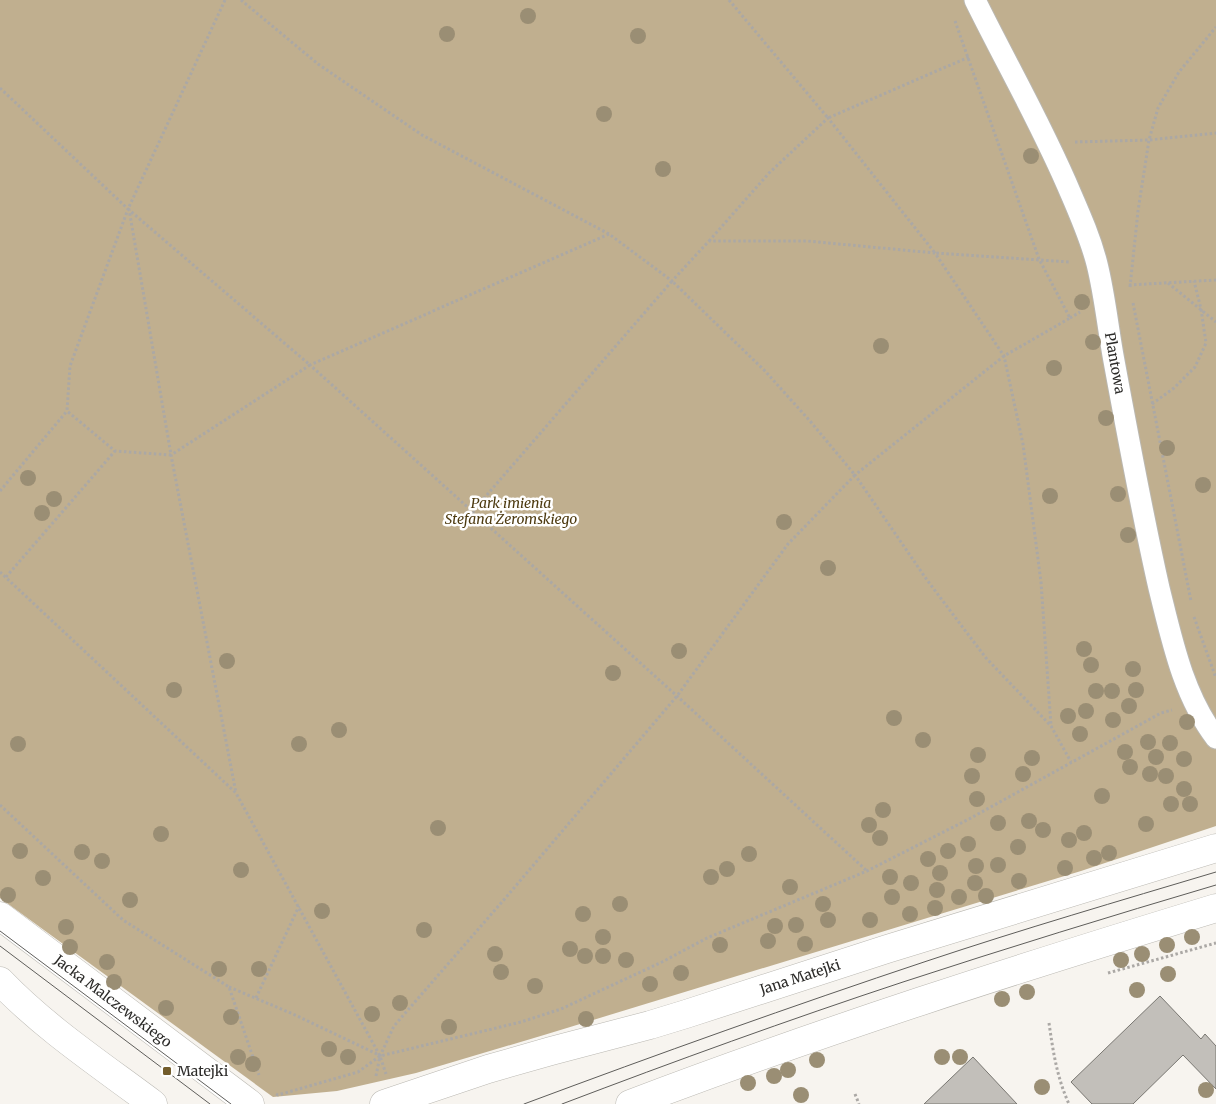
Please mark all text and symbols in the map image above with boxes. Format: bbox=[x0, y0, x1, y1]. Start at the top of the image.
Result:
street label: Plantowa bbox=[1101, 331, 1129, 396]
park label: Park imienia Stefana Żeromskiego bbox=[445, 494, 577, 528]
street label: Jacka Malczewskiego bbox=[50, 950, 175, 1051]
street label: Jana Matejki bbox=[756, 955, 843, 999]
place label: Matejki bbox=[177, 1062, 229, 1080]
marker: Matejki bbox=[161, 1065, 173, 1077]

